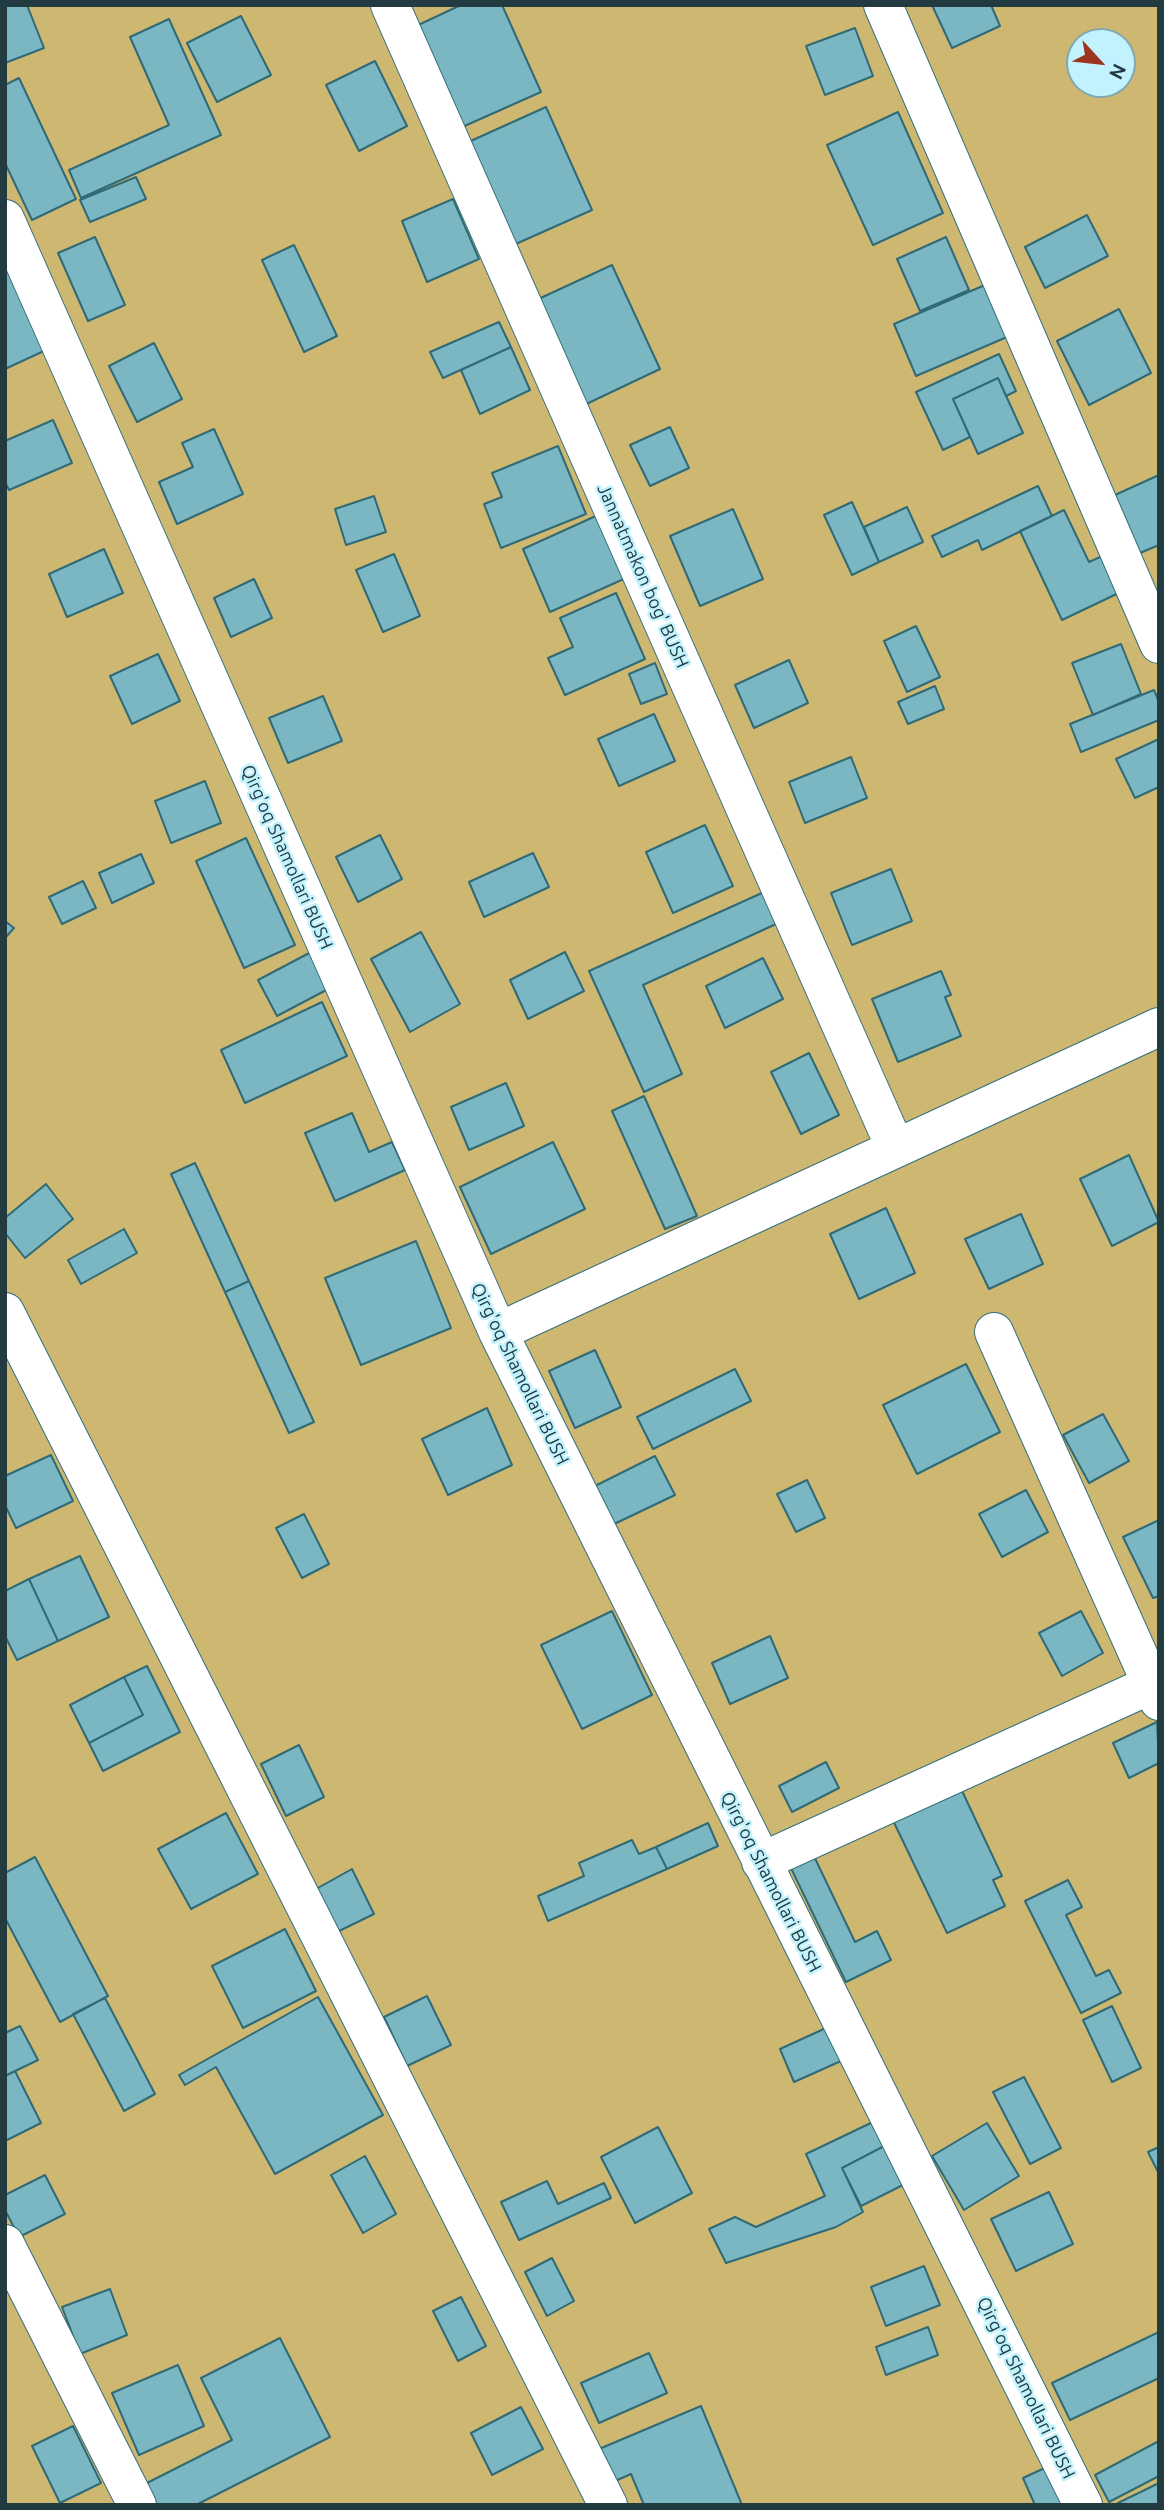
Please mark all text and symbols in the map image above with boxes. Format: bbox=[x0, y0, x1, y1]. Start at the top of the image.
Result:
north arrow bbox=[1066, 28, 1136, 98]
text: N bbox=[1105, 60, 1131, 83]
street label: Jannatmakon bog' BUSH bbox=[593, 481, 693, 671]
street label: Qirg'oq Shamollari BUSH bbox=[237, 761, 337, 953]
street label: Qirg'oq Shamollari BUSH bbox=[467, 1279, 573, 1469]
street label: Qirg'oq Shamollari BUSH bbox=[716, 1788, 826, 1976]
street label: Qirg'oq Shamollari BUSH bbox=[973, 2293, 1079, 2483]

